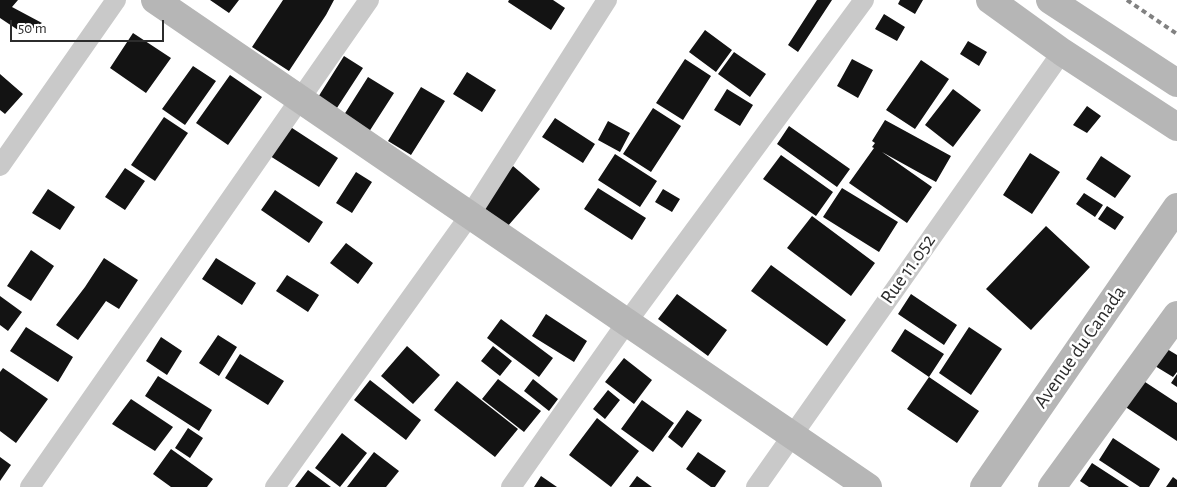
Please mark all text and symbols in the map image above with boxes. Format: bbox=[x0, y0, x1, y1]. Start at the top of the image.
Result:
scale bar bbox=[12, 10, 166, 42]
text: 50 m bbox=[18, 21, 47, 36]
street label: Rue 11.052 bbox=[875, 229, 941, 309]
street label: Avenue du Canada bbox=[1029, 281, 1131, 413]

